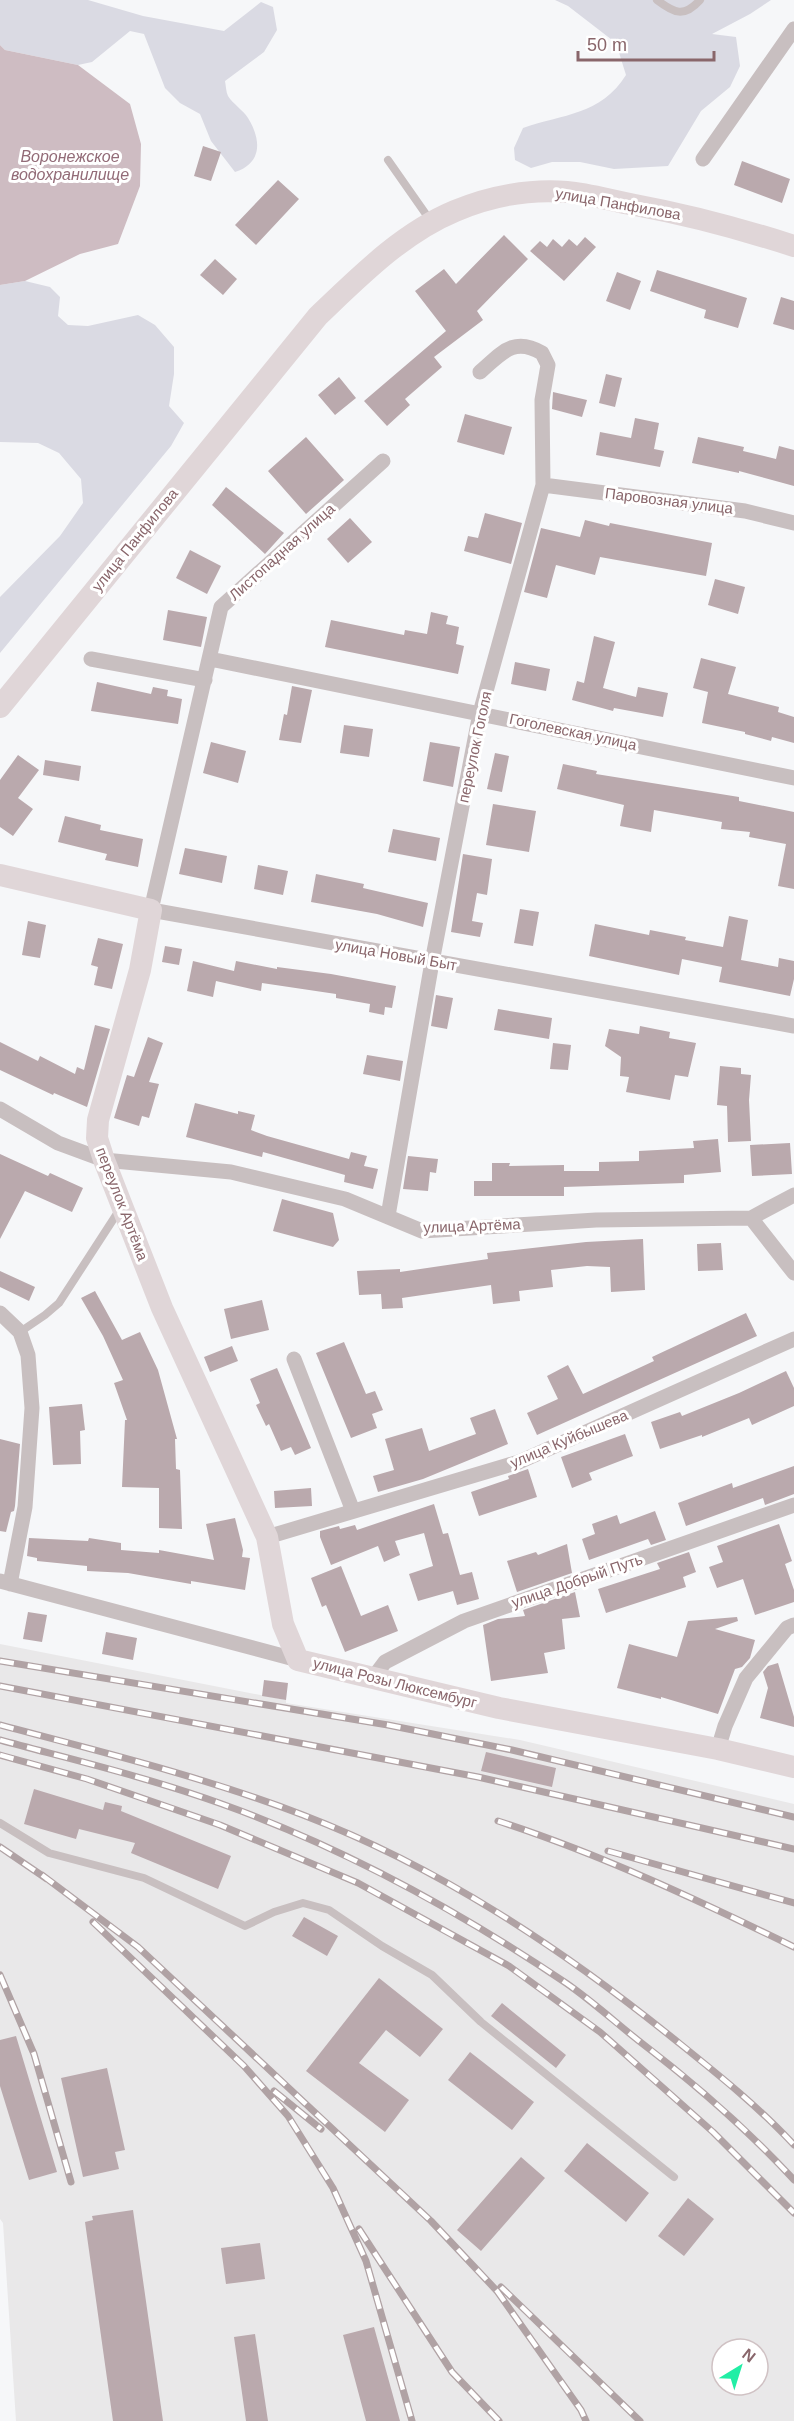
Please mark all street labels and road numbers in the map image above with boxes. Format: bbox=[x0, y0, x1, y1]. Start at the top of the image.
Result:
street label: улица Панфилова bbox=[554, 184, 683, 223]
street label: Паровозная улица bbox=[604, 484, 735, 517]
street label: улица Панфилова bbox=[88, 485, 182, 594]
street label: Листопадная улица bbox=[225, 499, 338, 603]
street label: переулок Гоголя bbox=[454, 690, 495, 804]
street label: Гоголевская улица bbox=[508, 710, 639, 753]
street label: улица Новый Быт bbox=[334, 935, 458, 974]
street label: переулок Артёма bbox=[93, 1145, 152, 1264]
street label: улица Артёма bbox=[423, 1215, 522, 1236]
street label: улица Куйбышева bbox=[508, 1406, 631, 1471]
street label: улица Добрый Путь bbox=[509, 1550, 645, 1611]
street label: улица Розы Люксембург bbox=[312, 1654, 479, 1711]

